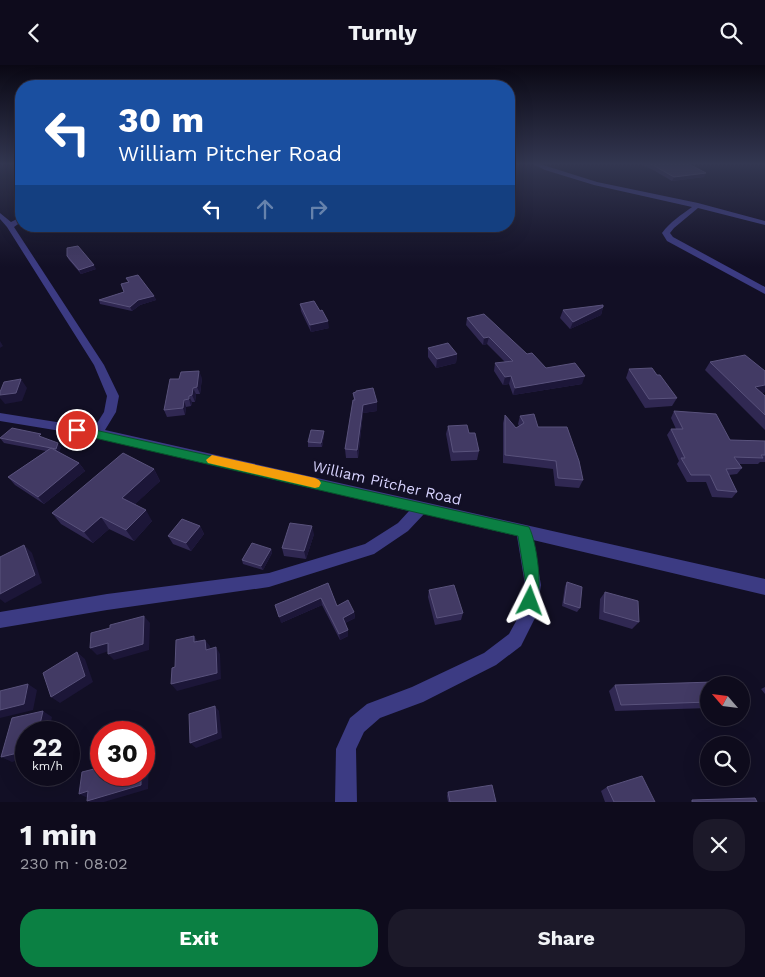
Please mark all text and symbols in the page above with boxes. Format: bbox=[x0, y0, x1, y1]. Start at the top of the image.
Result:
icon: back bbox=[20, 19, 48, 47]
icon: search bbox=[717, 19, 745, 47]
text: Turnly bbox=[348, 20, 417, 45]
text: 30 m bbox=[118, 99, 204, 141]
icon: left bbox=[35, 100, 100, 165]
text: William Pitcher Road bbox=[118, 141, 342, 166]
icon: left bbox=[198, 195, 226, 223]
icon: ahead bbox=[251, 195, 279, 223]
icon: right bbox=[304, 195, 332, 223]
pin bbox=[56, 409, 98, 451]
icon: arrive bbox=[63, 416, 91, 444]
street label: William Pitcher Road bbox=[311, 457, 463, 509]
position arrow bbox=[503, 574, 555, 626]
north arrow bbox=[700, 676, 750, 726]
map controls bbox=[700, 676, 750, 786]
speed limit sign: 30 bbox=[90, 721, 155, 786]
text: 22 bbox=[33, 733, 62, 762]
button: search bbox=[700, 736, 750, 786]
text: km/h bbox=[32, 759, 63, 773]
text: 1 min bbox=[20, 817, 97, 852]
button: close bbox=[693, 819, 745, 871]
text: 230 m · 08:02 bbox=[20, 854, 128, 873]
button: Exit bbox=[20, 909, 378, 967]
button: Share bbox=[388, 909, 745, 967]

